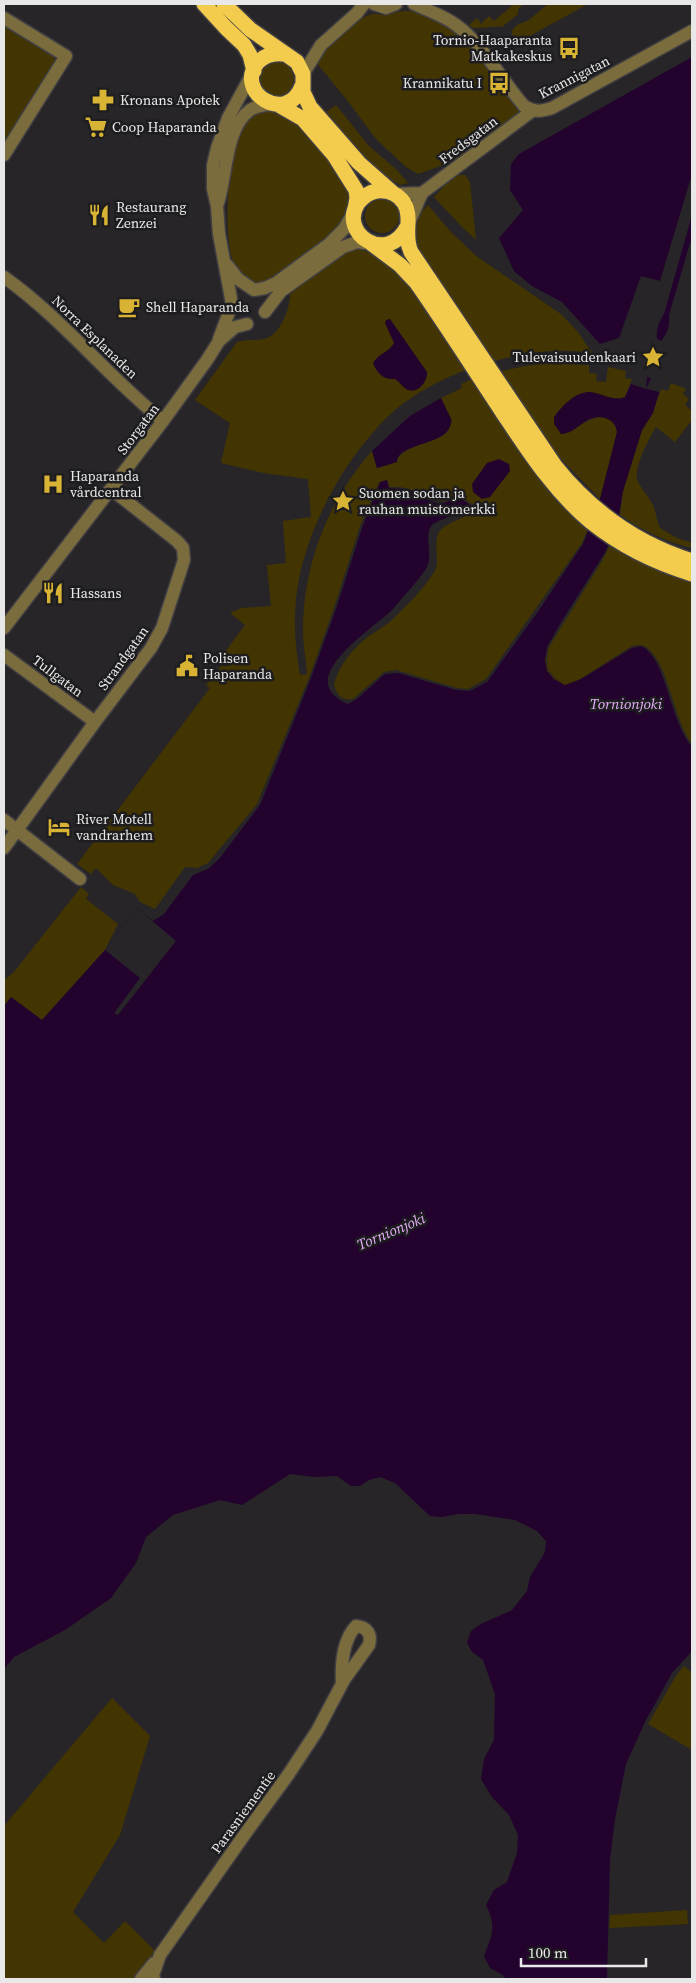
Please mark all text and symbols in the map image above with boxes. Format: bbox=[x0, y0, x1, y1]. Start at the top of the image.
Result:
place label: Tornio-Haaparanta Matkakeskus bbox=[433, 30, 553, 66]
bus stop icon: Tornio-Haaparanta Matkakeskus bbox=[556, 35, 582, 61]
street label: Krannigatan bbox=[535, 50, 614, 104]
bus stop icon: Krannikatu I bbox=[486, 70, 512, 96]
place label: Krannikatu I bbox=[403, 73, 482, 93]
pharmacy icon: Kronans Apotek bbox=[90, 87, 116, 113]
place label: Kronans Apotek bbox=[120, 90, 220, 110]
street label: Fredsgatan bbox=[434, 111, 502, 169]
supermarket icon: Coop Haparanda bbox=[83, 114, 109, 140]
place label: Coop Haparanda bbox=[112, 117, 217, 137]
place label: Restaurang Zenzei bbox=[116, 197, 187, 233]
restaurant icon: Restaurang Zenzei bbox=[86, 202, 112, 228]
street label: Norra Esplanaden bbox=[48, 291, 143, 384]
cafe icon: Shell Haparanda bbox=[116, 294, 142, 320]
place label: Shell Haparanda bbox=[146, 297, 250, 317]
place icon: Tulevaisuudenkaari bbox=[640, 344, 666, 370]
place label: Tulevaisuudenkaari bbox=[513, 347, 636, 367]
street label: Storgatan bbox=[112, 399, 164, 459]
place label: Haparanda vårdcentral bbox=[70, 466, 142, 502]
hospital icon: Haparanda vårdcentral bbox=[40, 471, 66, 497]
place label: Suomen sodan ja rauhan muistomerkki bbox=[359, 483, 495, 519]
place icon: Suomen sodan ja rauhan muistomerkki bbox=[330, 488, 356, 514]
restaurant icon: Hassans bbox=[40, 580, 66, 606]
place label: Hassans bbox=[70, 583, 122, 603]
street label: Strandgatan bbox=[93, 621, 153, 694]
place label: Polisen Haparanda bbox=[203, 648, 273, 684]
street label: Tullgatan bbox=[29, 650, 88, 702]
public building icon: Polisen Haparanda bbox=[174, 653, 200, 679]
water label: Tornionjoki bbox=[590, 693, 663, 714]
place label: River Motell vandrarhem bbox=[76, 809, 153, 845]
hotel icon: River Motell vandrarhem bbox=[46, 814, 72, 840]
water label: Tornionjoki bbox=[354, 1207, 429, 1255]
street label: Parasniementie bbox=[206, 1766, 280, 1858]
scale bar bbox=[521, 1936, 646, 1968]
text: 100 m bbox=[528, 1942, 568, 1963]

